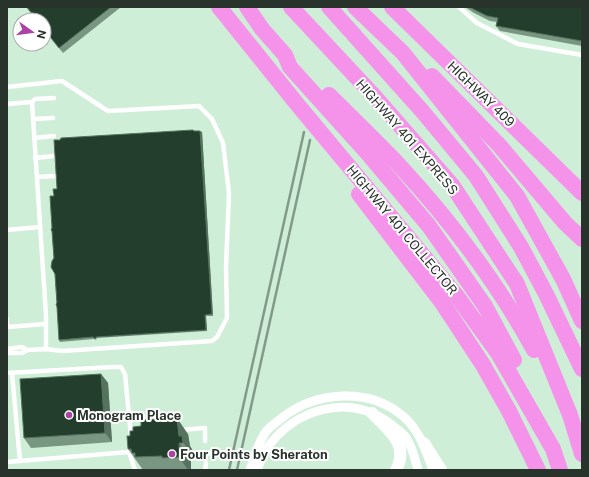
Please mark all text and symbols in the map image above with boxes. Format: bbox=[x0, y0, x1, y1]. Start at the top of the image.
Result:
north arrow bbox=[12, 12, 52, 52]
text: N bbox=[35, 29, 49, 40]
street label: HIGHWAY 409 bbox=[444, 58, 518, 130]
street label: HIGHWAY 401 EXPRESS bbox=[353, 76, 461, 198]
street label: HIGHWAY 401 COLLECTOR bbox=[344, 162, 460, 298]
place label: Monogram Place bbox=[77, 408, 181, 423]
marker: Monogram Place bbox=[64, 410, 74, 420]
place label: Four Points by Sheraton bbox=[180, 447, 328, 462]
marker: Four Points by Sheraton bbox=[167, 449, 177, 459]

